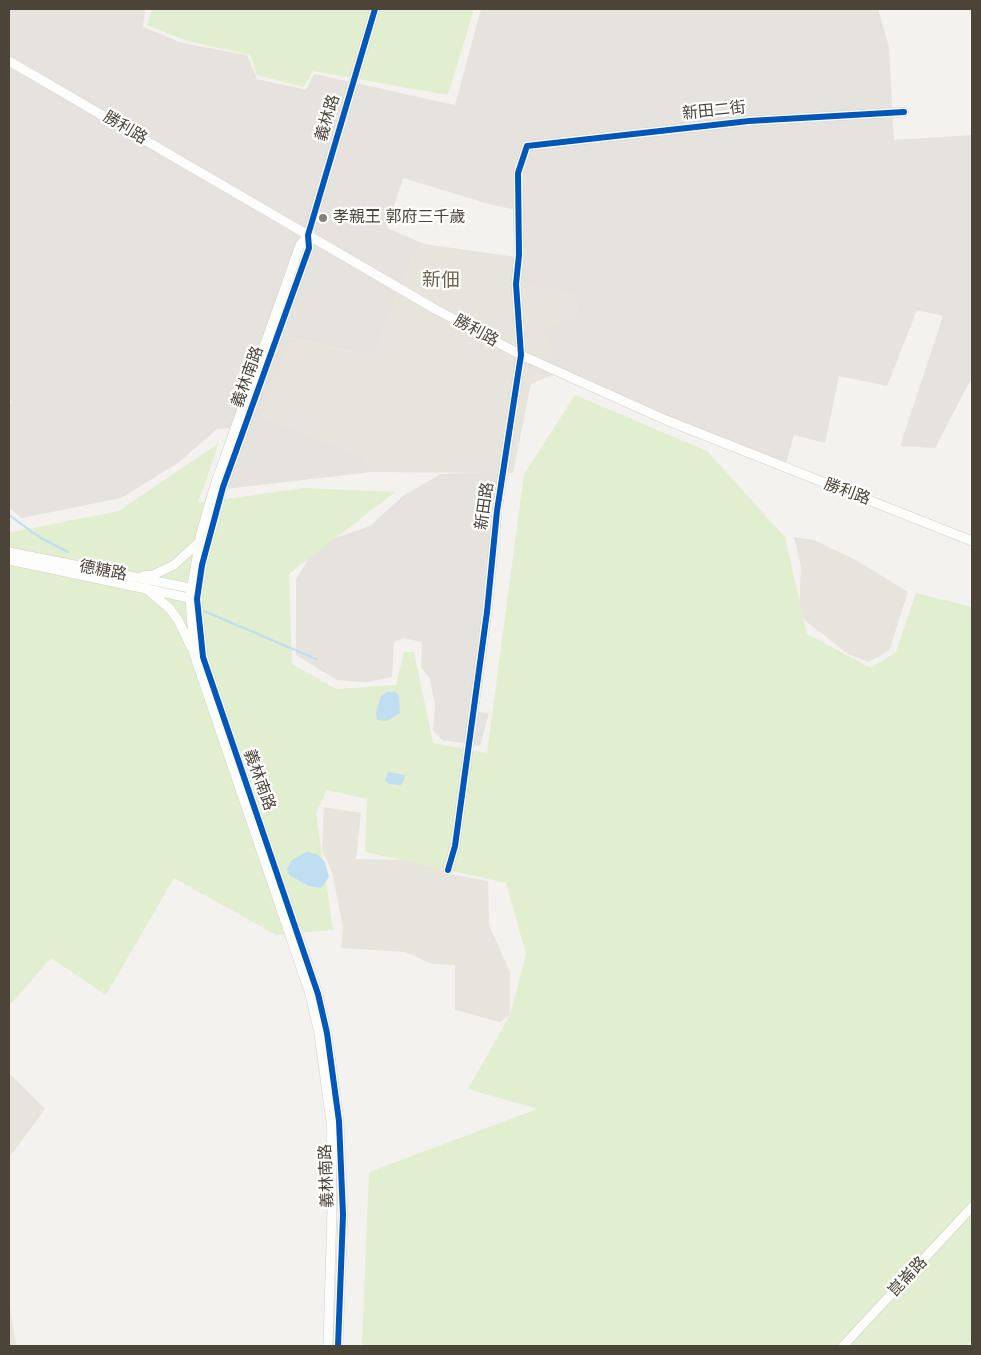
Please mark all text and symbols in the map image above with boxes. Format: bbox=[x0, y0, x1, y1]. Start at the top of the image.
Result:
street label: 義林路 bbox=[312, 92, 344, 144]
street label: 新田二街 bbox=[681, 98, 747, 124]
street label: 勝利路 bbox=[99, 107, 151, 149]
place label: 孝親王 郭府三千歲 bbox=[333, 208, 465, 228]
marker: 孝親王 郭府三千歲 bbox=[317, 212, 329, 224]
district label: 新佃 bbox=[422, 270, 460, 292]
street label: 勝利路 bbox=[450, 311, 502, 351]
street label: 義林南路 bbox=[228, 344, 268, 410]
street label: 勝利路 bbox=[821, 475, 873, 509]
street label: 新田路 bbox=[472, 481, 498, 531]
street label: 德糖路 bbox=[78, 557, 128, 585]
street label: 義林南路 bbox=[239, 747, 279, 813]
street label: 義林南路 bbox=[316, 1144, 338, 1208]
street label: 崑崙路 bbox=[885, 1253, 931, 1301]

